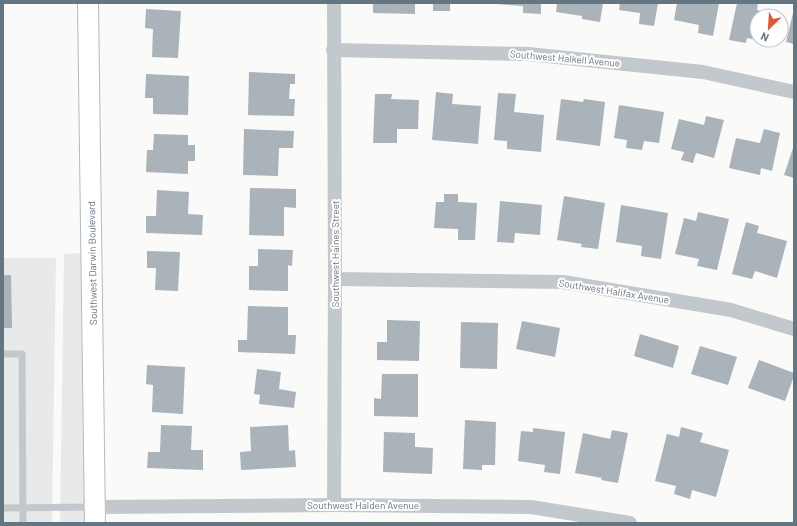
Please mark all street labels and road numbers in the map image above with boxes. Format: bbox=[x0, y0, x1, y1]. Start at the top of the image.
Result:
street label: Southwest Halkell Avenue bbox=[509, 47, 621, 69]
street label: Southwest Haines Street bbox=[329, 200, 341, 308]
street label: Southwest Darwin Boulevard bbox=[85, 201, 99, 325]
street label: Southwest Halifax Avenue bbox=[558, 276, 670, 306]
street label: Southwest Halden Avenue bbox=[307, 499, 419, 511]

